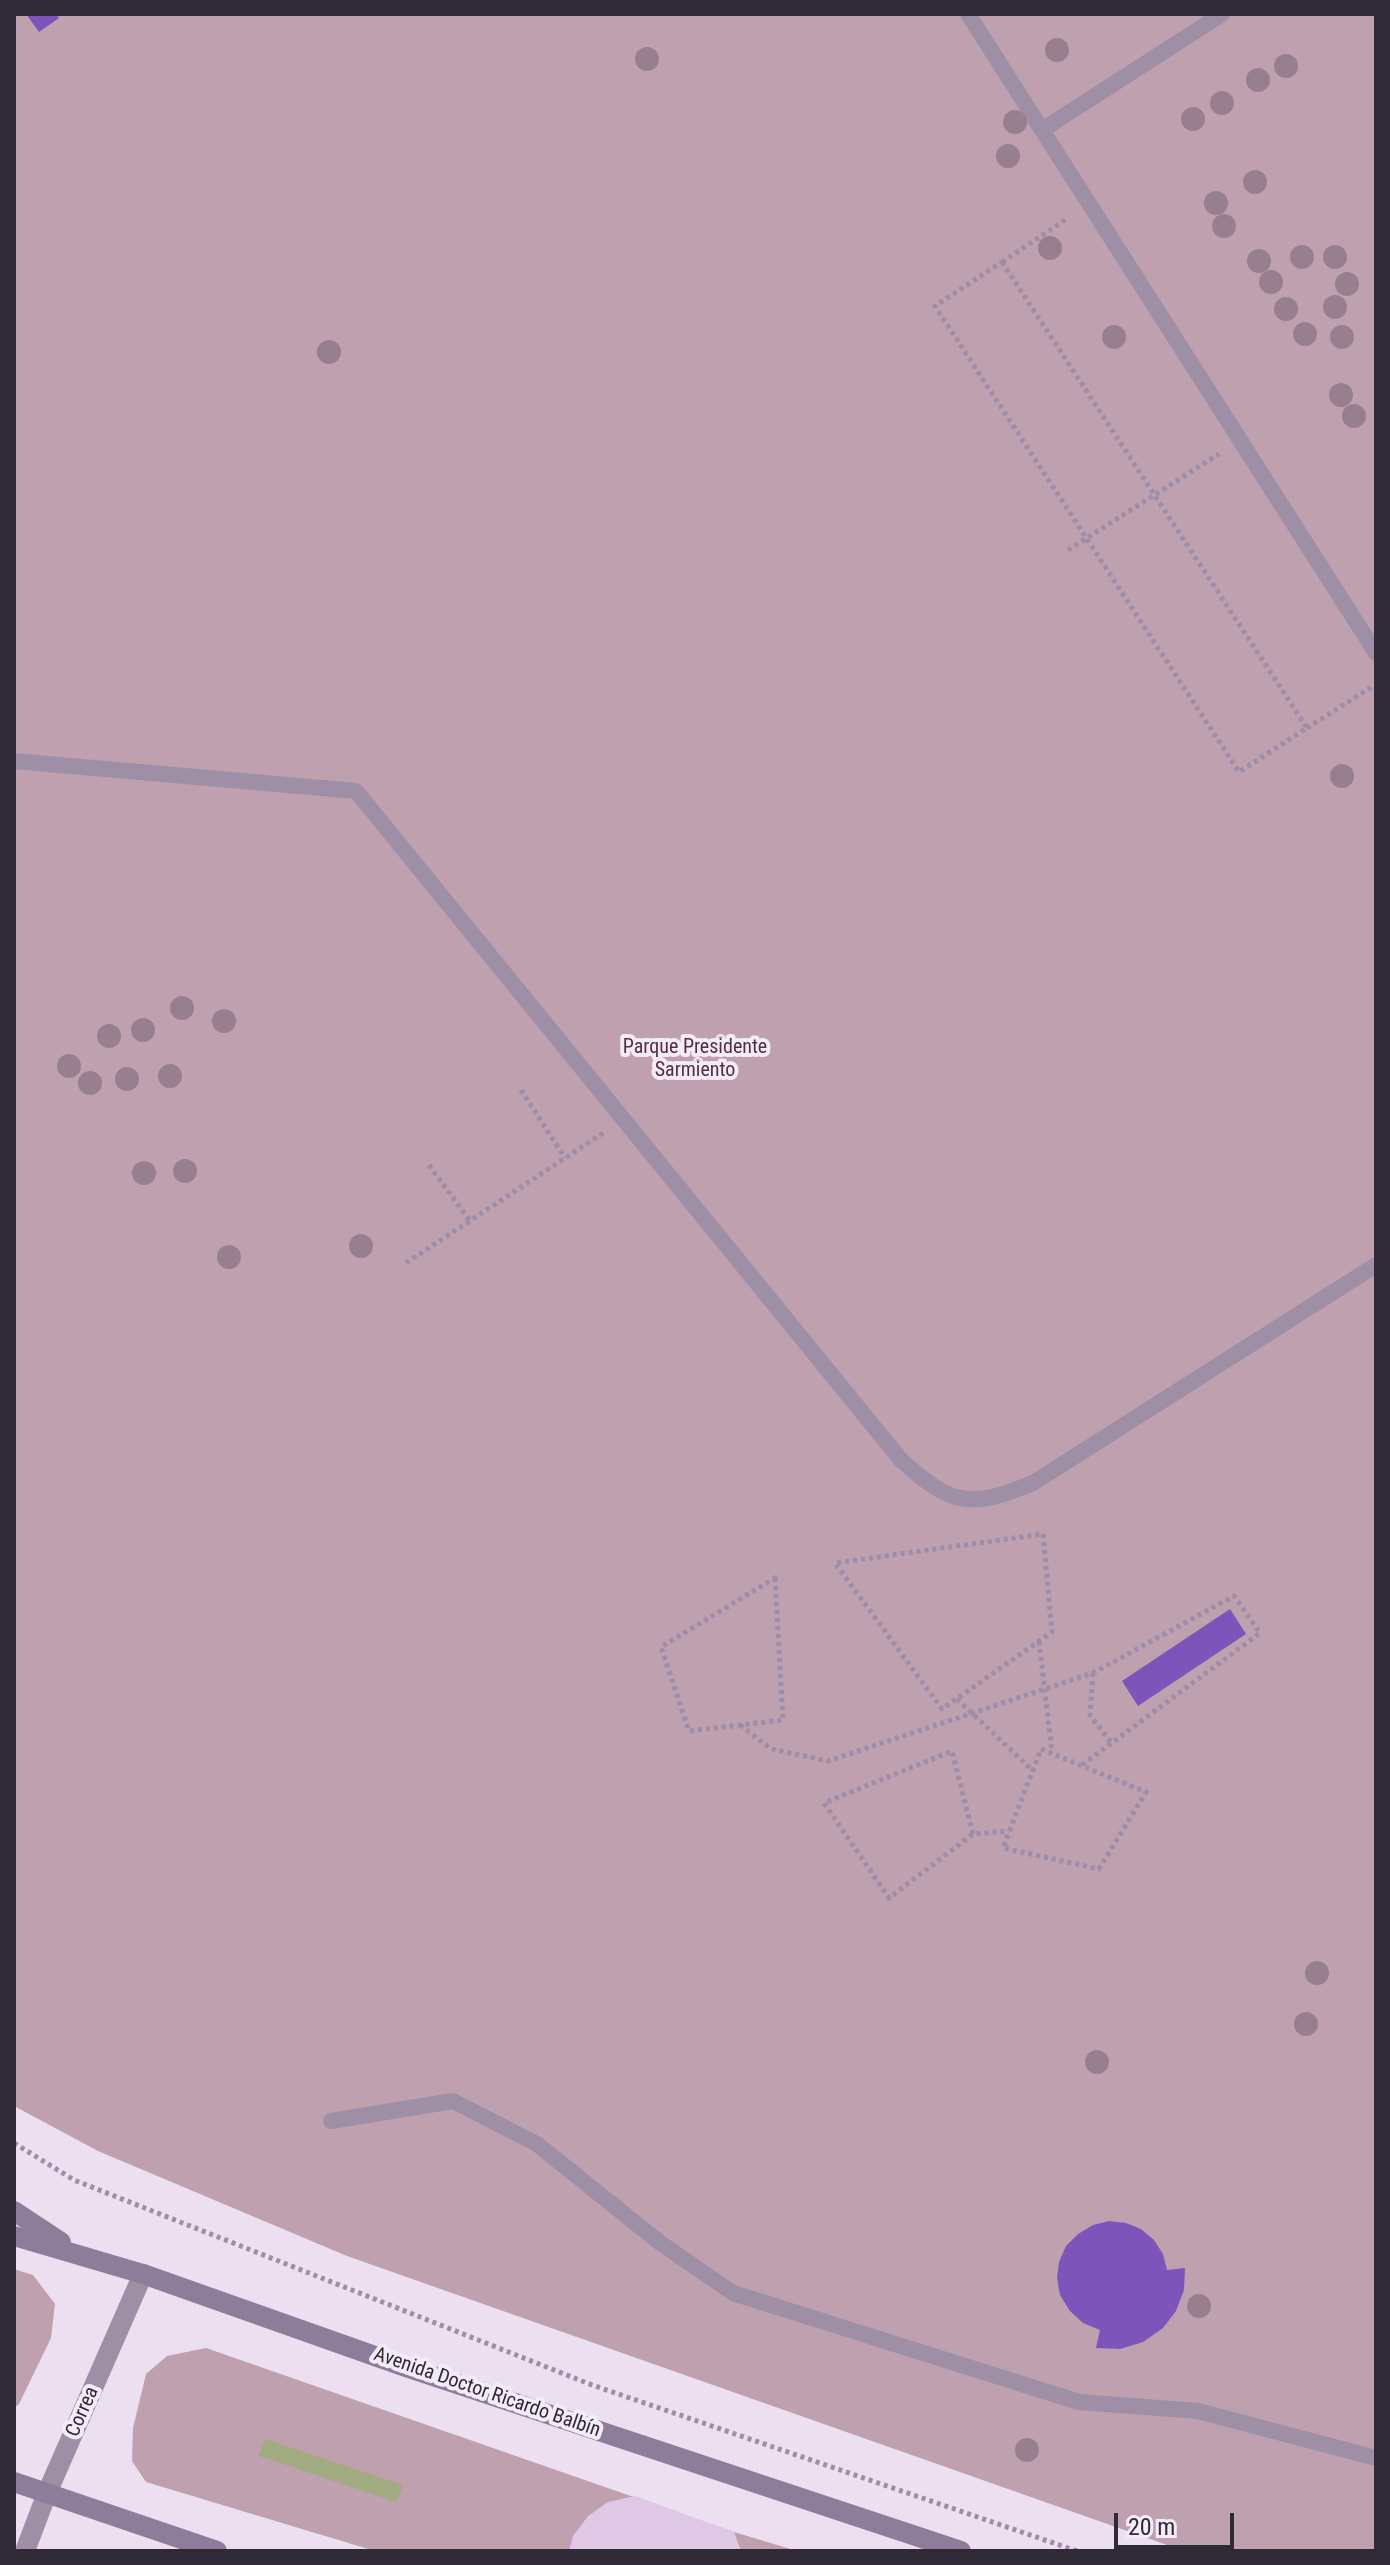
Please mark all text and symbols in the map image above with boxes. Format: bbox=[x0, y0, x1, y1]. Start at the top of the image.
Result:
park label: Parque Presidente Sarmiento bbox=[623, 1036, 767, 1083]
street label: Avenida Doctor Ricardo Balbín bbox=[370, 2343, 604, 2443]
street label: Correa bbox=[61, 2383, 105, 2441]
scale bar bbox=[1118, 2497, 1238, 2547]
text: 20 m bbox=[1128, 2513, 1175, 2541]

